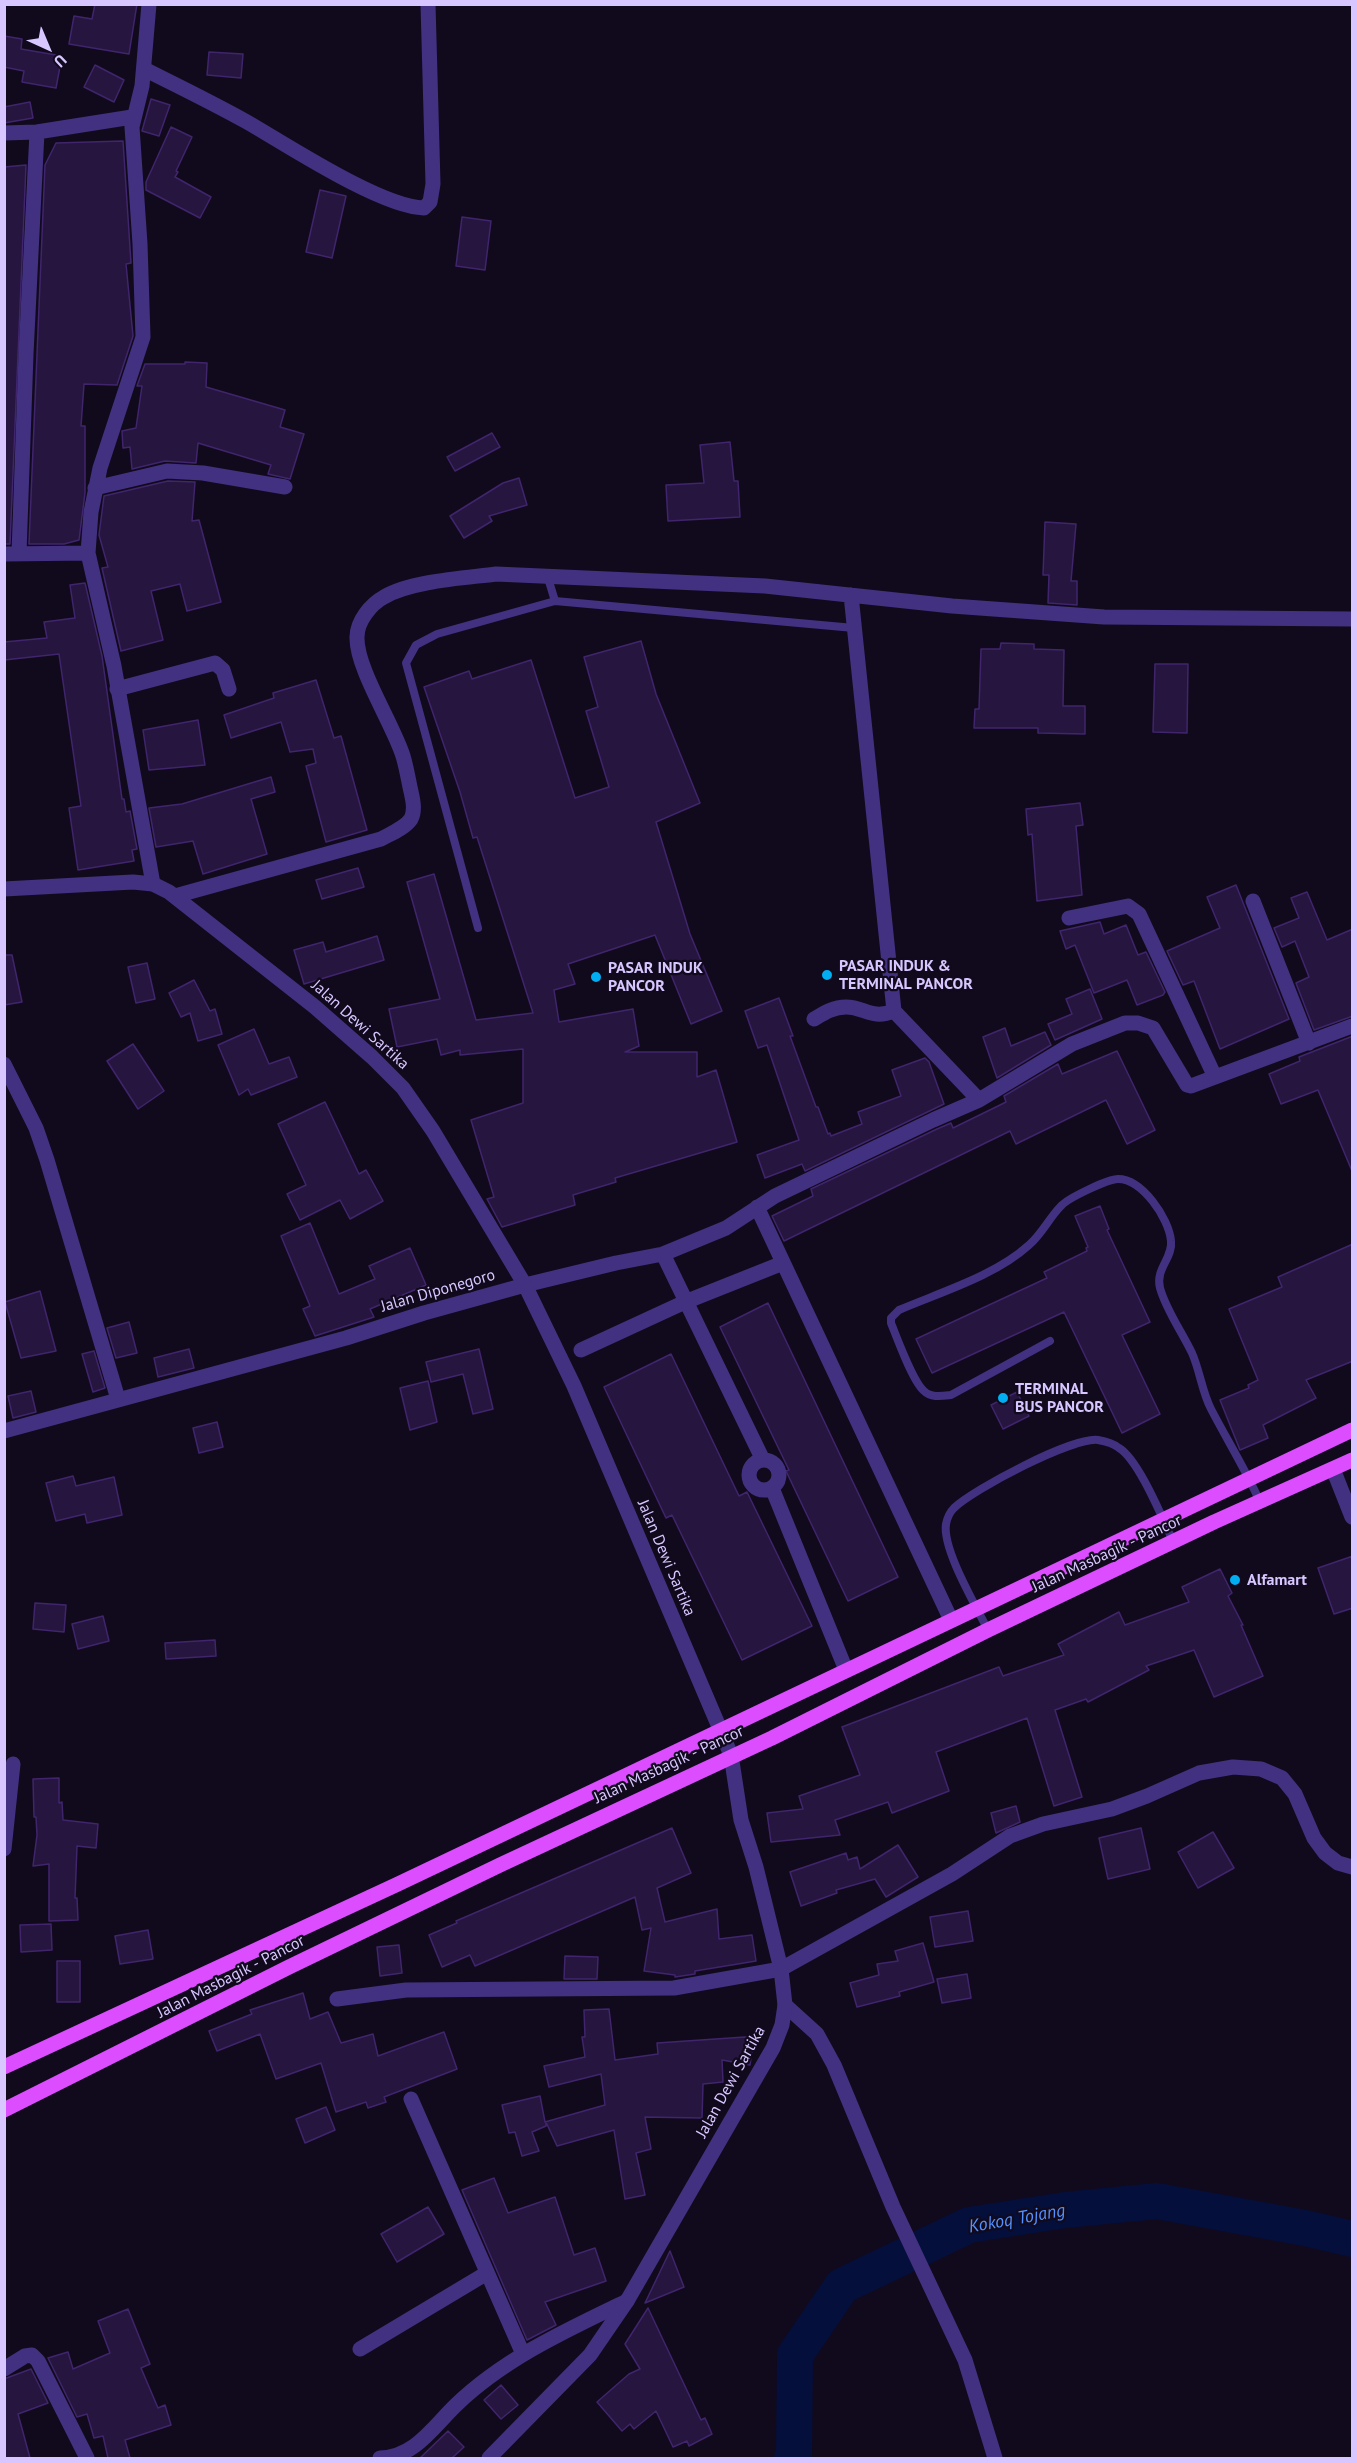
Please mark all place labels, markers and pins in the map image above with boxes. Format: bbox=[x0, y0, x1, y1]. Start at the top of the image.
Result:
place label: PASAR INDUK & TERMINAL PANCOR bbox=[839, 956, 973, 994]
place label: PASAR INDUK PANCOR bbox=[608, 958, 703, 996]
marker: PASAR INDUK & TERMINAL PANCOR bbox=[820, 968, 834, 982]
marker: PASAR INDUK PANCOR bbox=[589, 970, 603, 984]
place label: TERMINAL BUS PANCOR bbox=[1015, 1379, 1104, 1417]
marker: TERMINAL BUS PANCOR bbox=[996, 1391, 1010, 1405]
place label: Alfamart bbox=[1247, 1570, 1307, 1590]
marker: Alfamart bbox=[1228, 1573, 1242, 1587]

